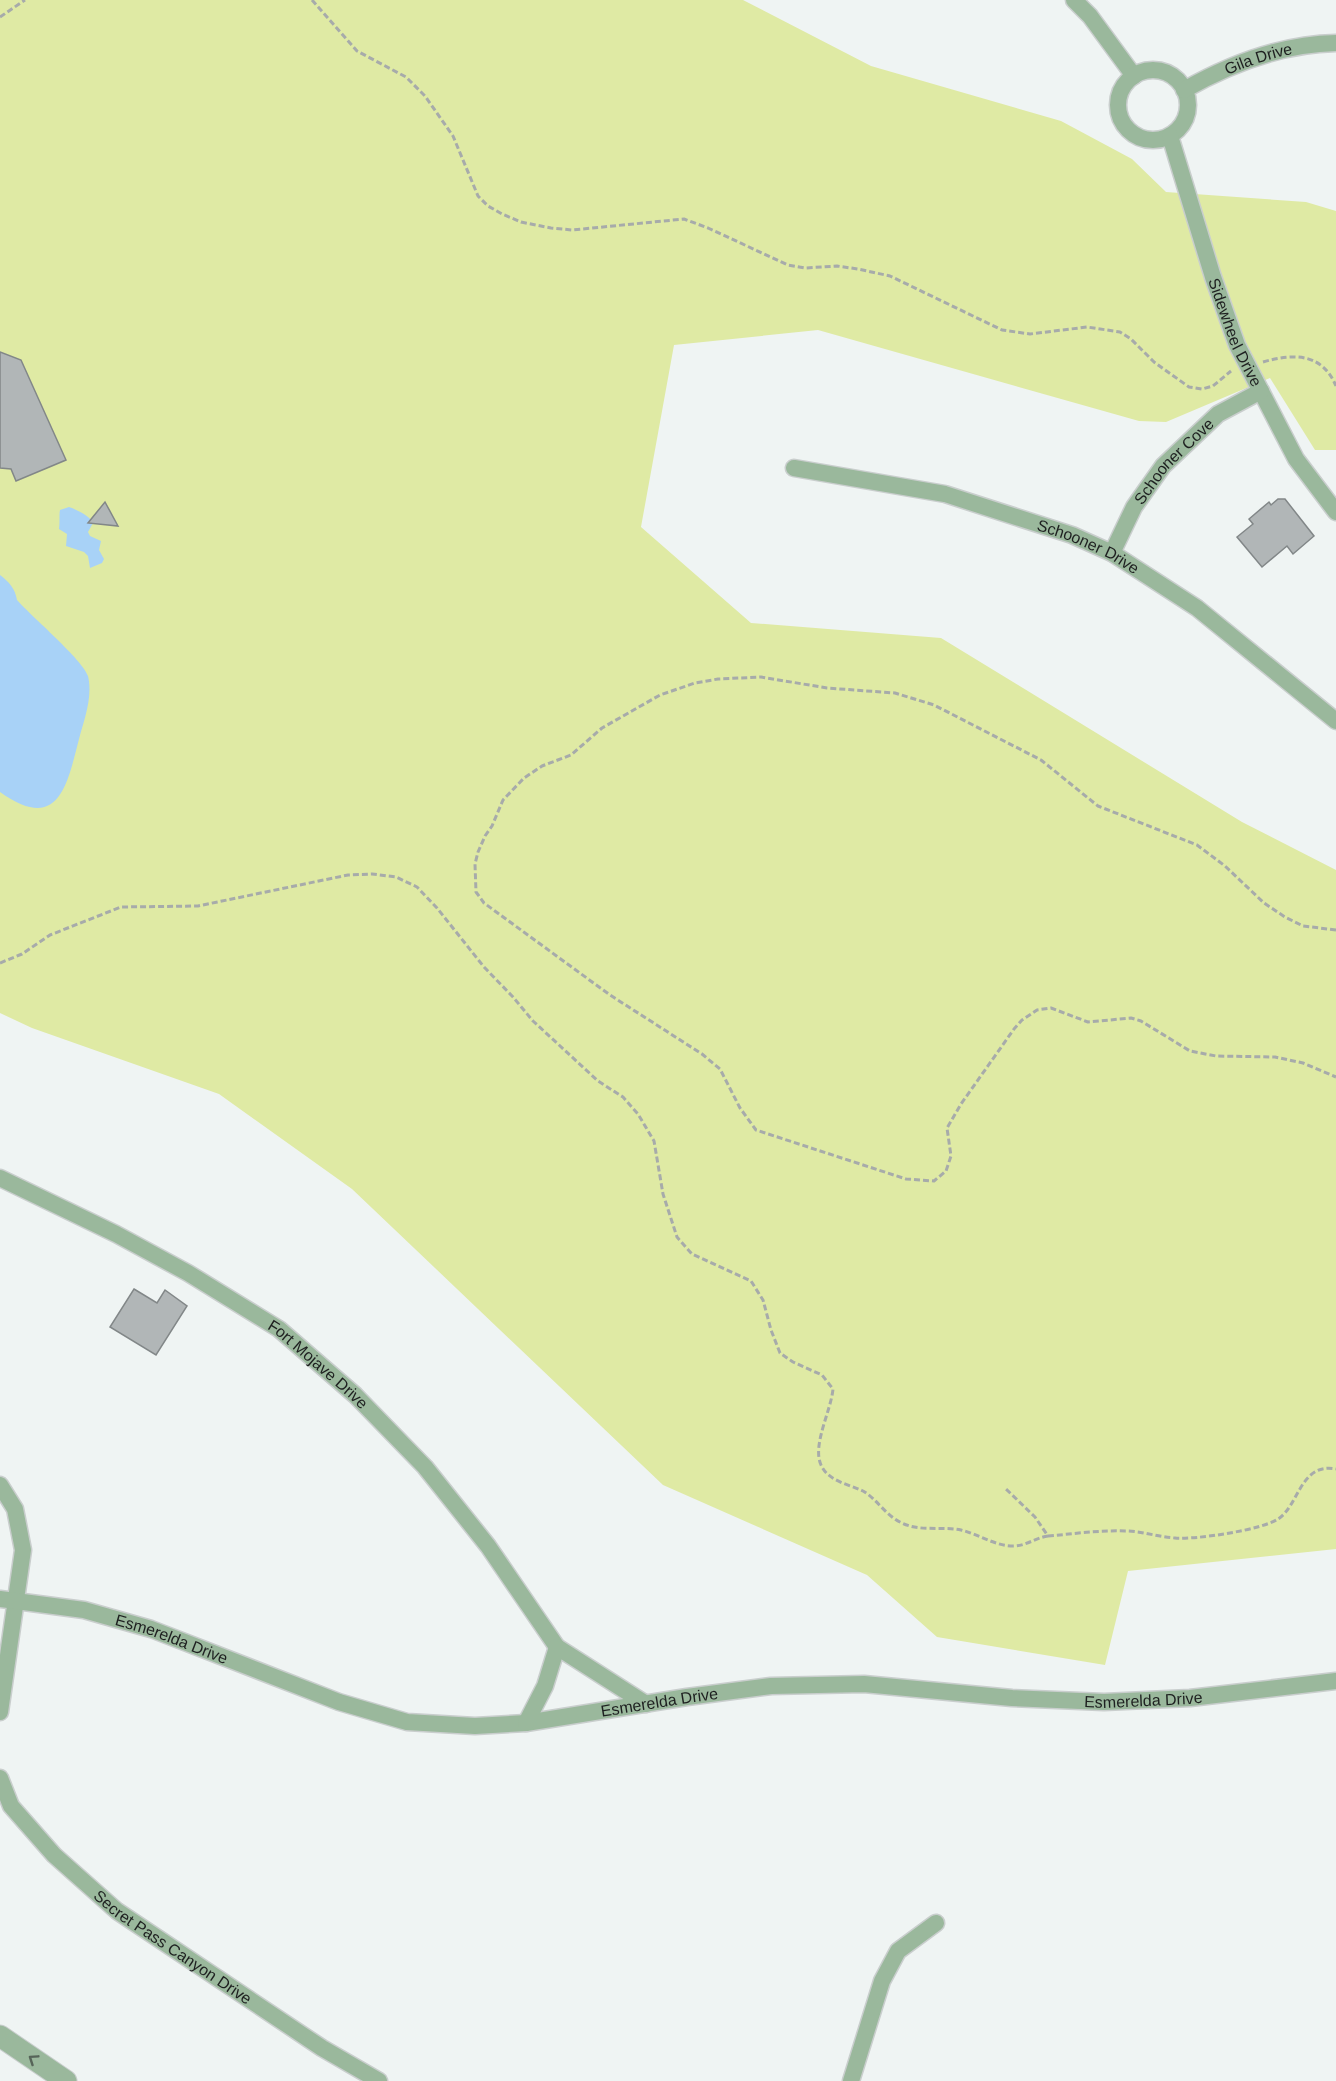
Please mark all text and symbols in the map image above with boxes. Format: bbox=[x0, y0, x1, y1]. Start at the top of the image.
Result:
street label: Gila Drive bbox=[1222, 40, 1294, 78]
street label: Sidewheel Drive bbox=[1205, 276, 1265, 389]
street label: Schooner Cove bbox=[1131, 415, 1217, 507]
street label: Schooner Drive bbox=[1035, 516, 1142, 577]
street label: Fort Mojave Drive bbox=[265, 1317, 371, 1412]
street label: Esmerelda Drive bbox=[113, 1611, 230, 1667]
street label: Esmerelda Drive bbox=[599, 1685, 719, 1720]
street label: Esmerelda Drive bbox=[1084, 1689, 1203, 1711]
street label: Secret Pass Canyon Drive bbox=[91, 1887, 255, 2008]
one-way arrow bbox=[29, 2054, 39, 2066]

